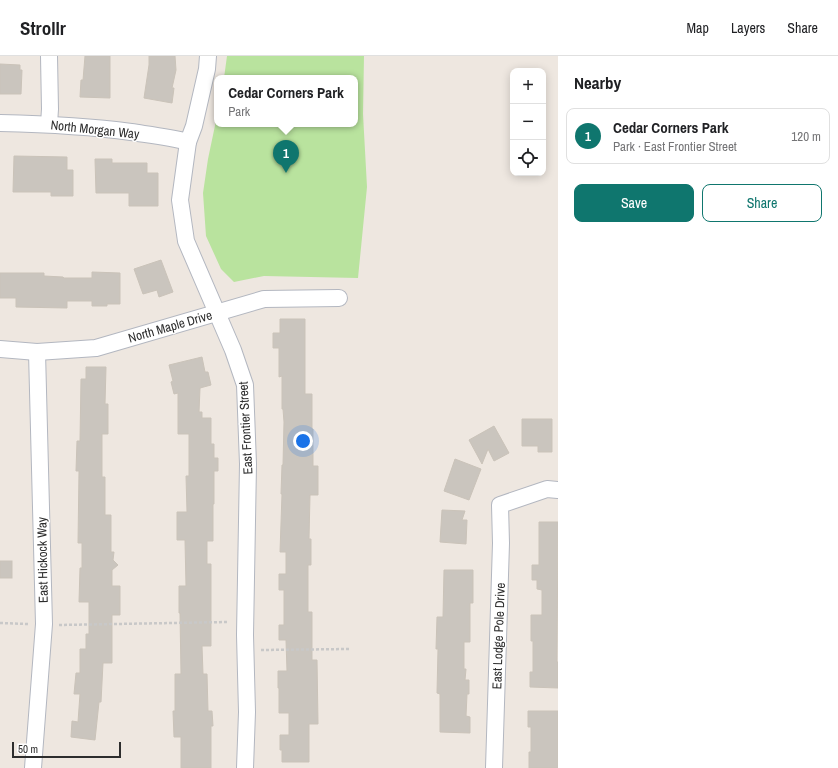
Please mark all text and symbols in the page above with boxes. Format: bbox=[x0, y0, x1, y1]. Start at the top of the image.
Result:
text: Strollr bbox=[20, 15, 66, 41]
text: Map bbox=[687, 19, 709, 37]
text: Layers bbox=[731, 19, 765, 37]
text: Share bbox=[787, 19, 818, 37]
map controls bbox=[510, 68, 546, 176]
button: + bbox=[510, 68, 546, 104]
text: Nearby bbox=[574, 71, 621, 94]
popup bbox=[214, 75, 358, 127]
text: Cedar Corners Park bbox=[228, 82, 344, 103]
text: Park bbox=[228, 103, 250, 120]
button: − bbox=[510, 104, 546, 140]
street label: North Morgan Way bbox=[50, 116, 141, 143]
text: Cedar Corners Park bbox=[613, 117, 729, 138]
text: 1 bbox=[585, 128, 591, 145]
text: 120 m bbox=[791, 128, 821, 145]
text: Park · East Frontier Street bbox=[613, 138, 737, 155]
pin: 1 bbox=[273, 140, 299, 173]
button: locate bbox=[510, 140, 546, 176]
button: Save bbox=[574, 184, 694, 222]
button: Share bbox=[702, 184, 822, 222]
street label: North Maple Drive bbox=[126, 306, 214, 347]
street label: East Frontier Street bbox=[235, 381, 256, 475]
your location bbox=[293, 431, 313, 451]
street label: East Hickock Way bbox=[33, 516, 52, 603]
street label: East Lodge Pole Drive bbox=[488, 582, 509, 690]
scale bar bbox=[12, 740, 121, 759]
text: 50 m bbox=[18, 742, 38, 756]

